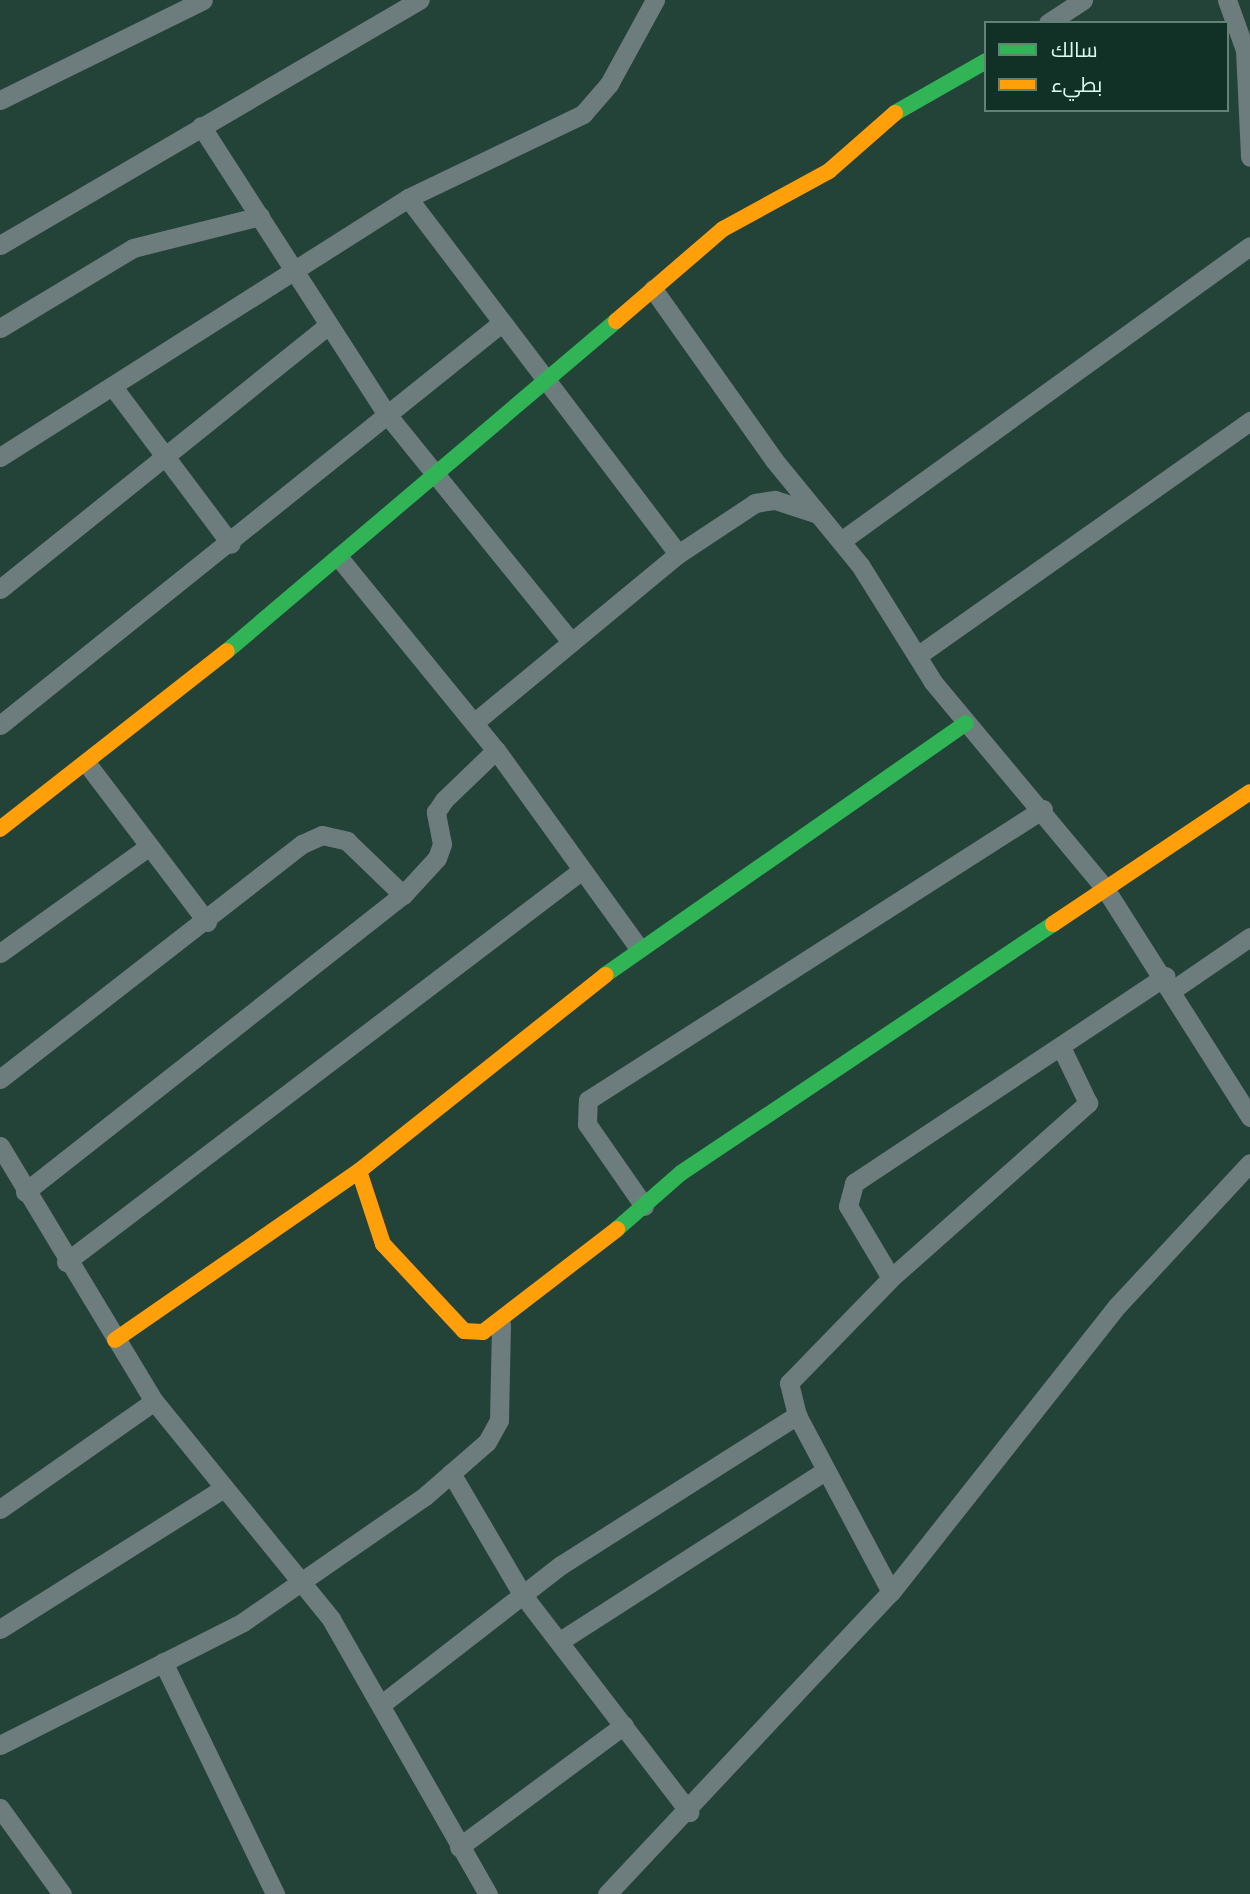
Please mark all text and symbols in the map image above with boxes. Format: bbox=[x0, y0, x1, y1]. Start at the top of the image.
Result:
legend bbox=[984, 21, 1229, 112]
text: سالك bbox=[1051, 37, 1098, 61]
text: بطيء bbox=[1051, 72, 1102, 96]

